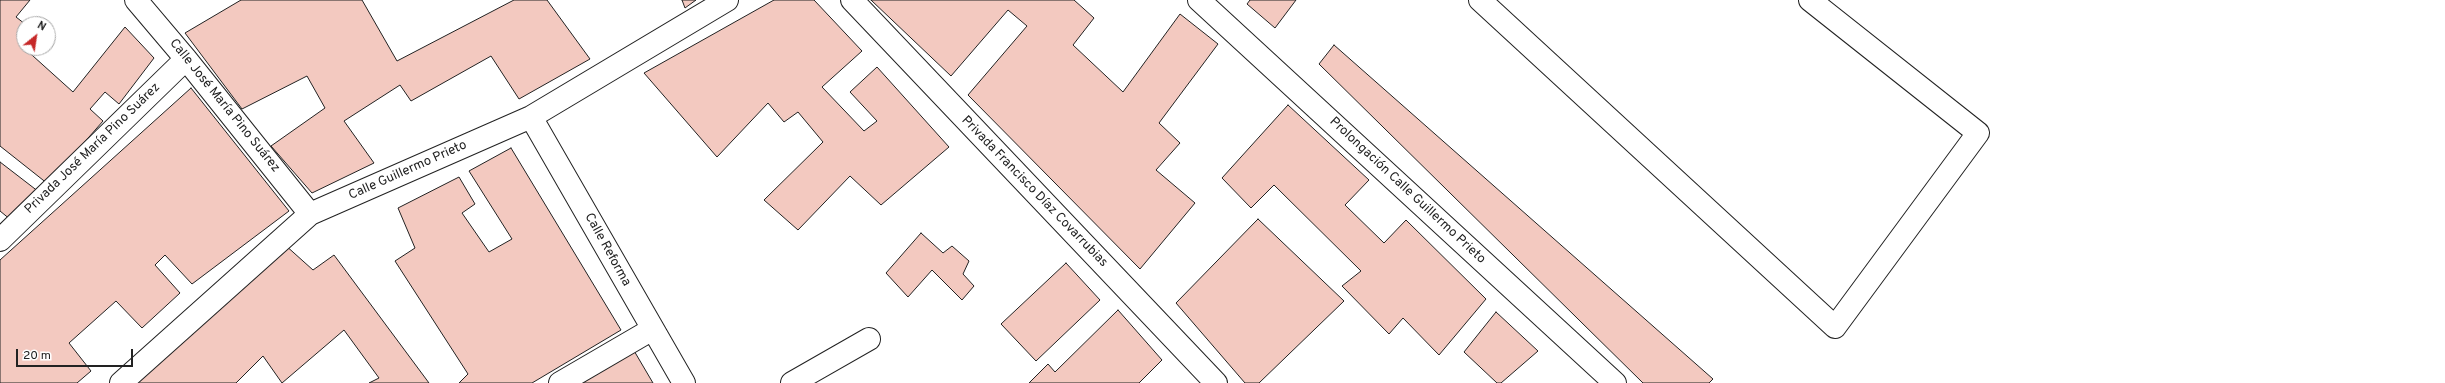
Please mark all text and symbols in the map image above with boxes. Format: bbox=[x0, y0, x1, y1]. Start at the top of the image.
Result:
north arrow bbox=[16, 16, 56, 56]
text: N bbox=[35, 18, 48, 35]
street label: Calle José María Pino Suárez bbox=[165, 36, 283, 176]
street label: Privada José María Pino Suárez bbox=[22, 80, 164, 218]
street label: Privada Francisco Díaz Covarrubias bbox=[958, 113, 1110, 271]
street label: Prolongación Calle Guillermo Prieto bbox=[1326, 114, 1488, 268]
street label: Calle Guillermo Prieto bbox=[347, 138, 469, 204]
street label: Calle Reforma bbox=[580, 211, 634, 289]
scale bar bbox=[18, 341, 135, 367]
text: 20 m bbox=[23, 348, 51, 364]

